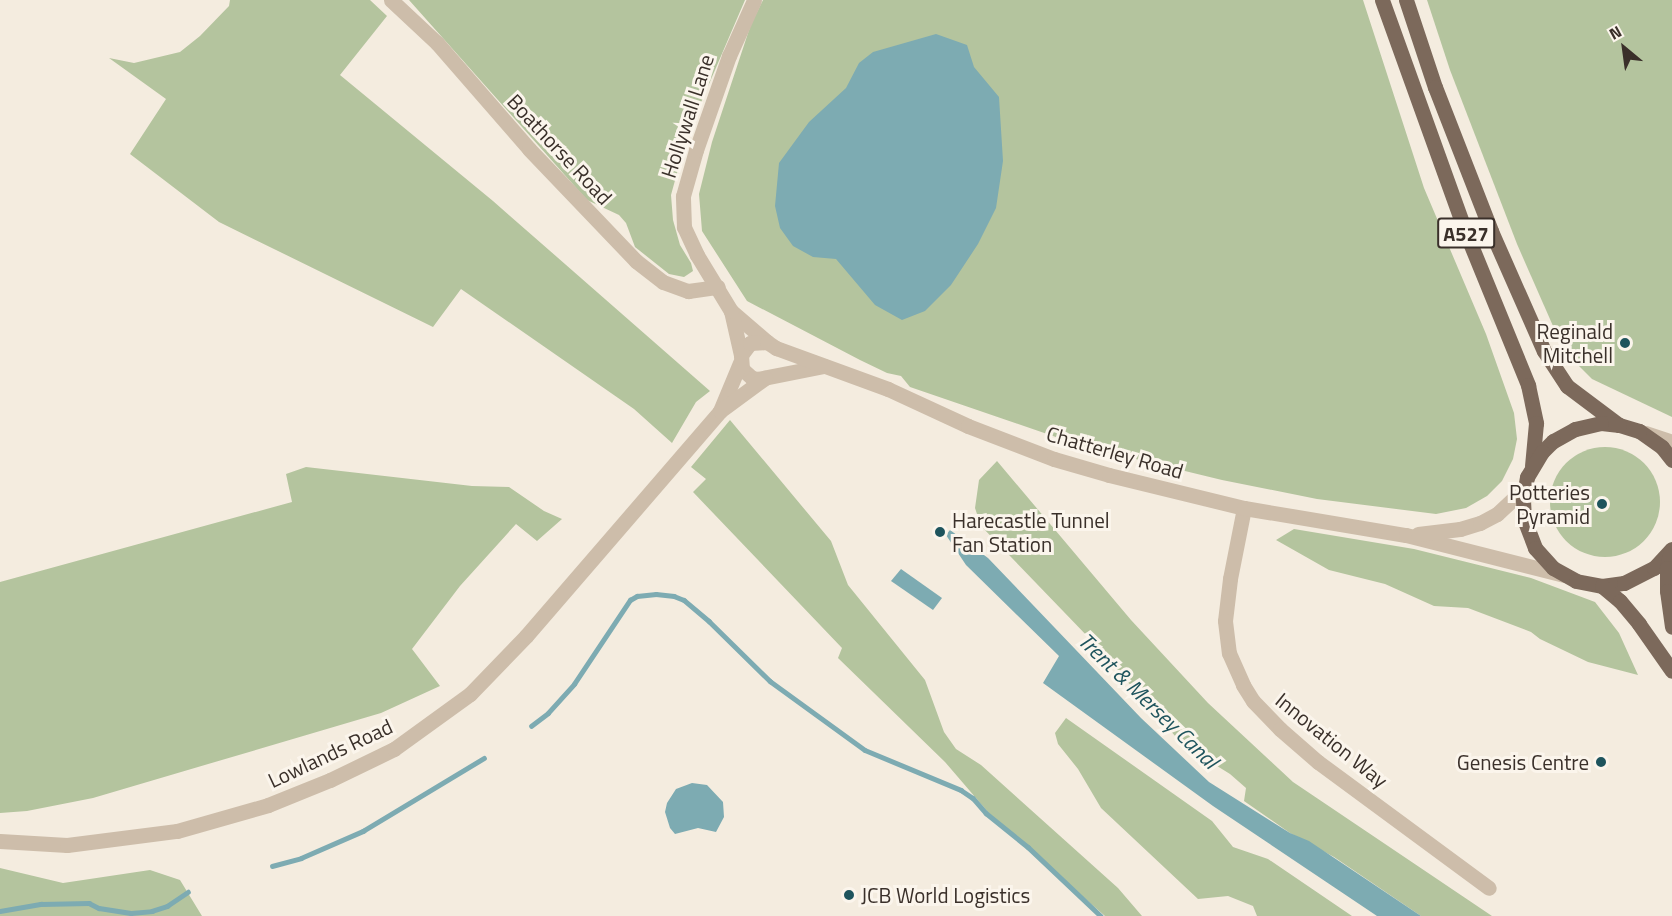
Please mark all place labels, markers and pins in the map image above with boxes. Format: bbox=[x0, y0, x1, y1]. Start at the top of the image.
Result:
place label: Reginald Mitchell bbox=[1536, 318, 1613, 368]
marker: Reginald Mitchell bbox=[1618, 336, 1632, 350]
place label: Potteries Pyramid bbox=[1509, 479, 1590, 529]
marker: Potteries Pyramid bbox=[1595, 497, 1609, 511]
place label: Harecastle Tunnel Fan Station bbox=[952, 507, 1110, 557]
marker: Harecastle Tunnel Fan Station bbox=[933, 525, 947, 539]
place label: Genesis Centre bbox=[1457, 749, 1589, 775]
marker: Genesis Centre bbox=[1594, 755, 1608, 769]
place label: JCB World Logistics bbox=[861, 882, 1030, 908]
marker: JCB World Logistics bbox=[842, 888, 856, 902]

